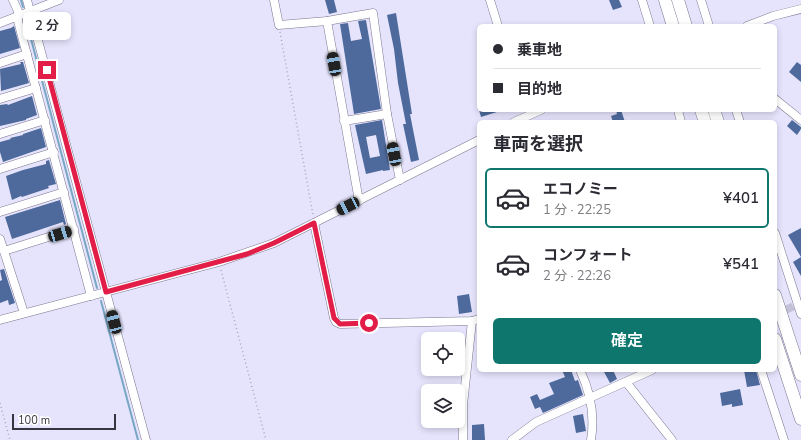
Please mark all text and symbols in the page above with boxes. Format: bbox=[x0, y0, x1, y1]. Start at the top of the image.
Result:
callout: 2 分 bbox=[23, 12, 71, 40]
text: 2 分 bbox=[35, 17, 59, 35]
text: 乗車地 bbox=[517, 40, 562, 60]
car bbox=[326, 51, 342, 77]
route end bbox=[38, 61, 56, 79]
text: 目的地 bbox=[517, 79, 562, 99]
text: 車両を選択 bbox=[493, 132, 583, 156]
car bbox=[386, 141, 402, 167]
text: エコノミー bbox=[543, 179, 618, 199]
icon: car bbox=[495, 180, 531, 216]
text: ¥401 bbox=[723, 188, 759, 208]
car bbox=[335, 195, 361, 217]
text: 1 分 · 22:25 bbox=[543, 201, 611, 219]
car bbox=[47, 225, 73, 243]
text: コンフォート bbox=[543, 245, 633, 265]
icon: car bbox=[495, 246, 531, 282]
text: ¥541 bbox=[723, 254, 759, 274]
text: 2 分 · 22:26 bbox=[543, 267, 611, 285]
car bbox=[105, 309, 123, 335]
route start bbox=[360, 314, 378, 332]
button: 確定 bbox=[493, 318, 761, 364]
map controls bbox=[421, 332, 465, 428]
button: locate bbox=[421, 332, 465, 376]
button: layers bbox=[421, 384, 465, 428]
scale bar bbox=[12, 412, 116, 431]
text: 100 m bbox=[18, 413, 50, 428]

